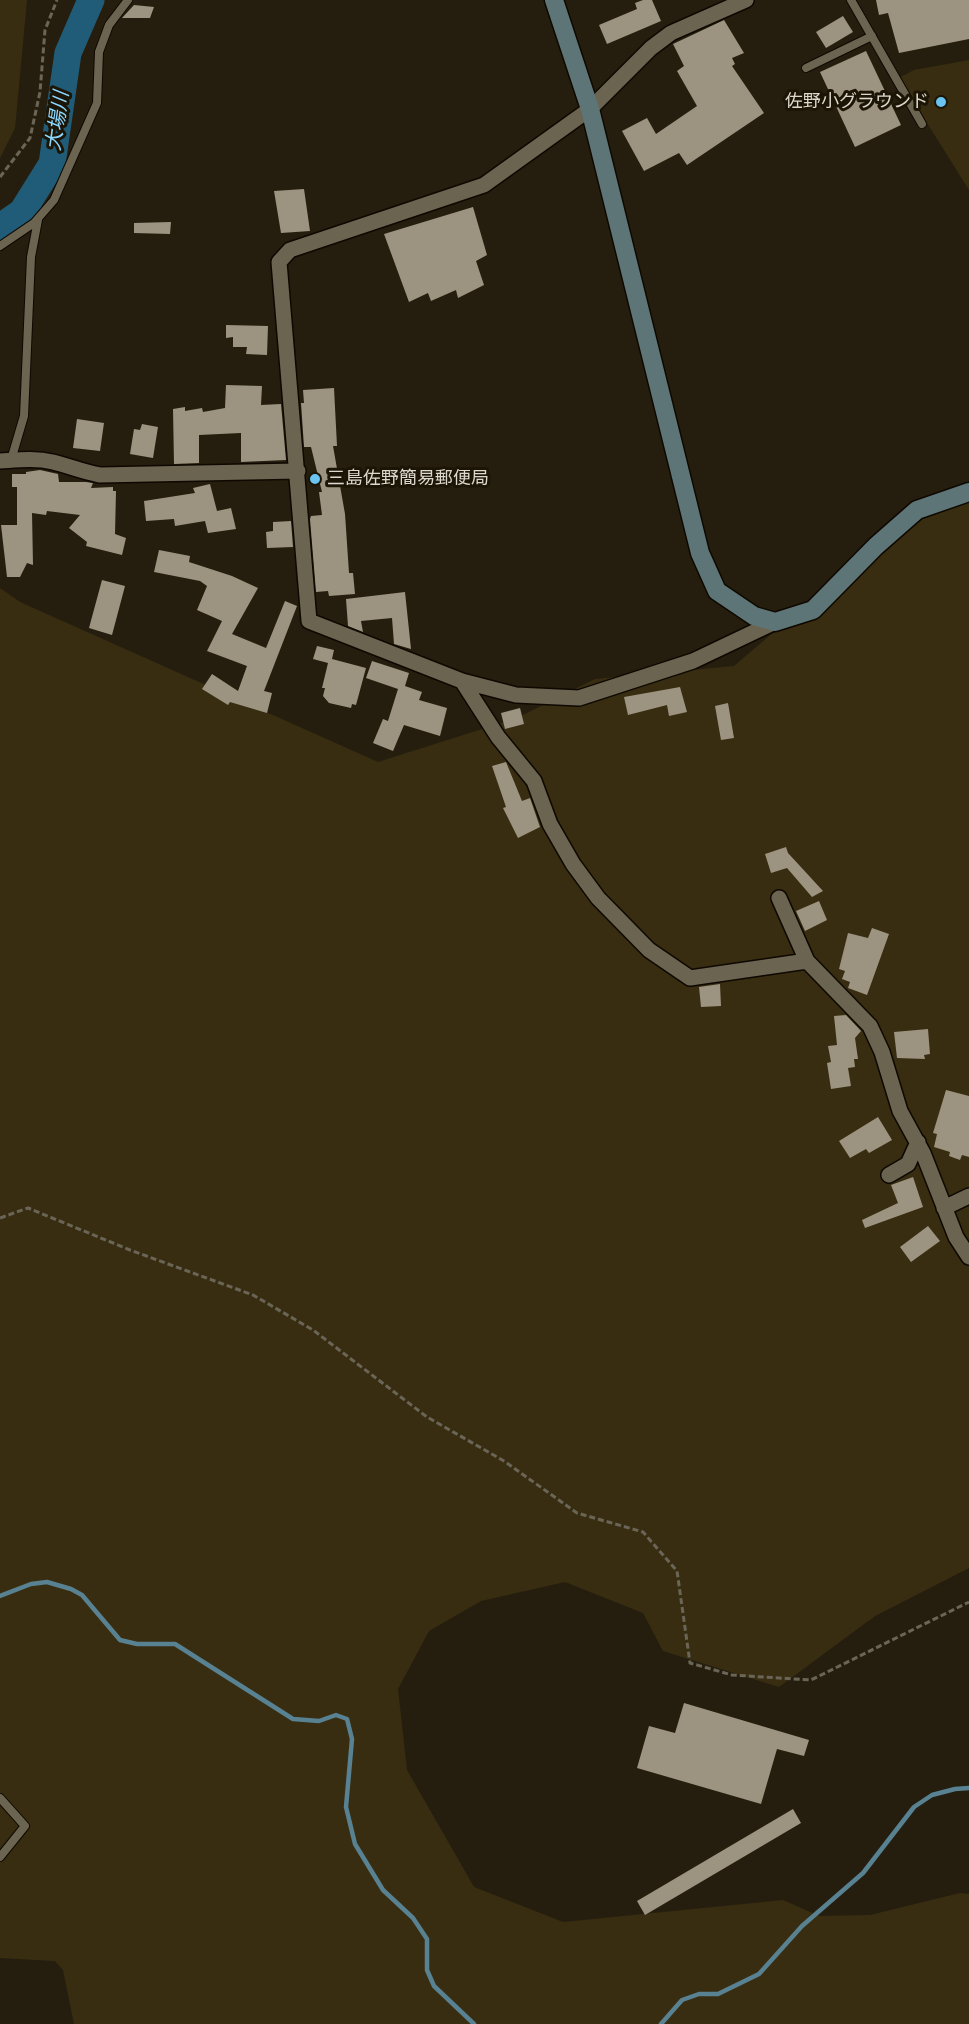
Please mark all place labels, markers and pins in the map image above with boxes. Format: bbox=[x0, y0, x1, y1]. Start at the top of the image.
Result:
place label: 佐野小グラウンド bbox=[785, 91, 929, 113]
marker: 佐野小グラウンド bbox=[934, 95, 948, 109]
place label: 三島佐野簡易郵便局 bbox=[327, 468, 489, 490]
marker: 三島佐野簡易郵便局 bbox=[308, 472, 322, 486]

